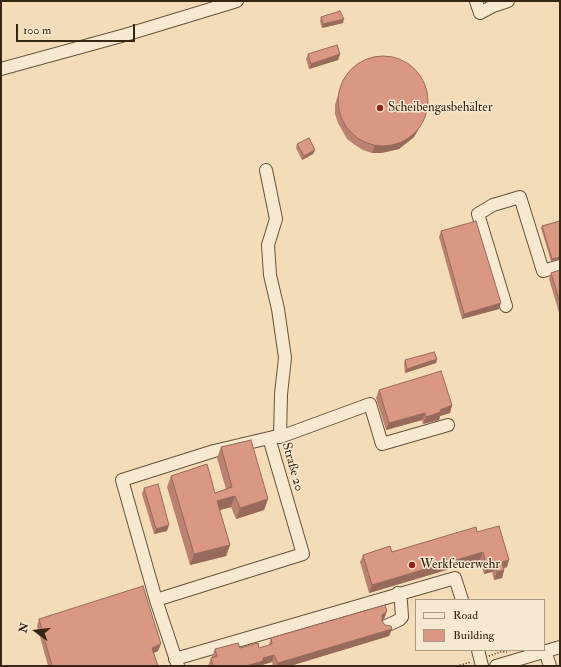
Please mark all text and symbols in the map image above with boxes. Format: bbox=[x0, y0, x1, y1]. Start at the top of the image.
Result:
scale bar bbox=[18, 16, 137, 42]
text: 100 m bbox=[23, 23, 51, 38]
place label: Scheibengasbehälter bbox=[388, 100, 493, 116]
marker: Scheibengasbehälter bbox=[375, 103, 385, 113]
street label: Straße 20 bbox=[278, 441, 306, 493]
place label: Werkfeuerwehr bbox=[420, 557, 500, 573]
marker: Werkfeuerwehr bbox=[407, 560, 417, 570]
legend bbox=[415, 599, 545, 651]
text: Road bbox=[453, 608, 478, 623]
north arrow bbox=[16, 611, 56, 651]
text: N bbox=[16, 621, 31, 634]
text: Building bbox=[453, 628, 494, 643]

